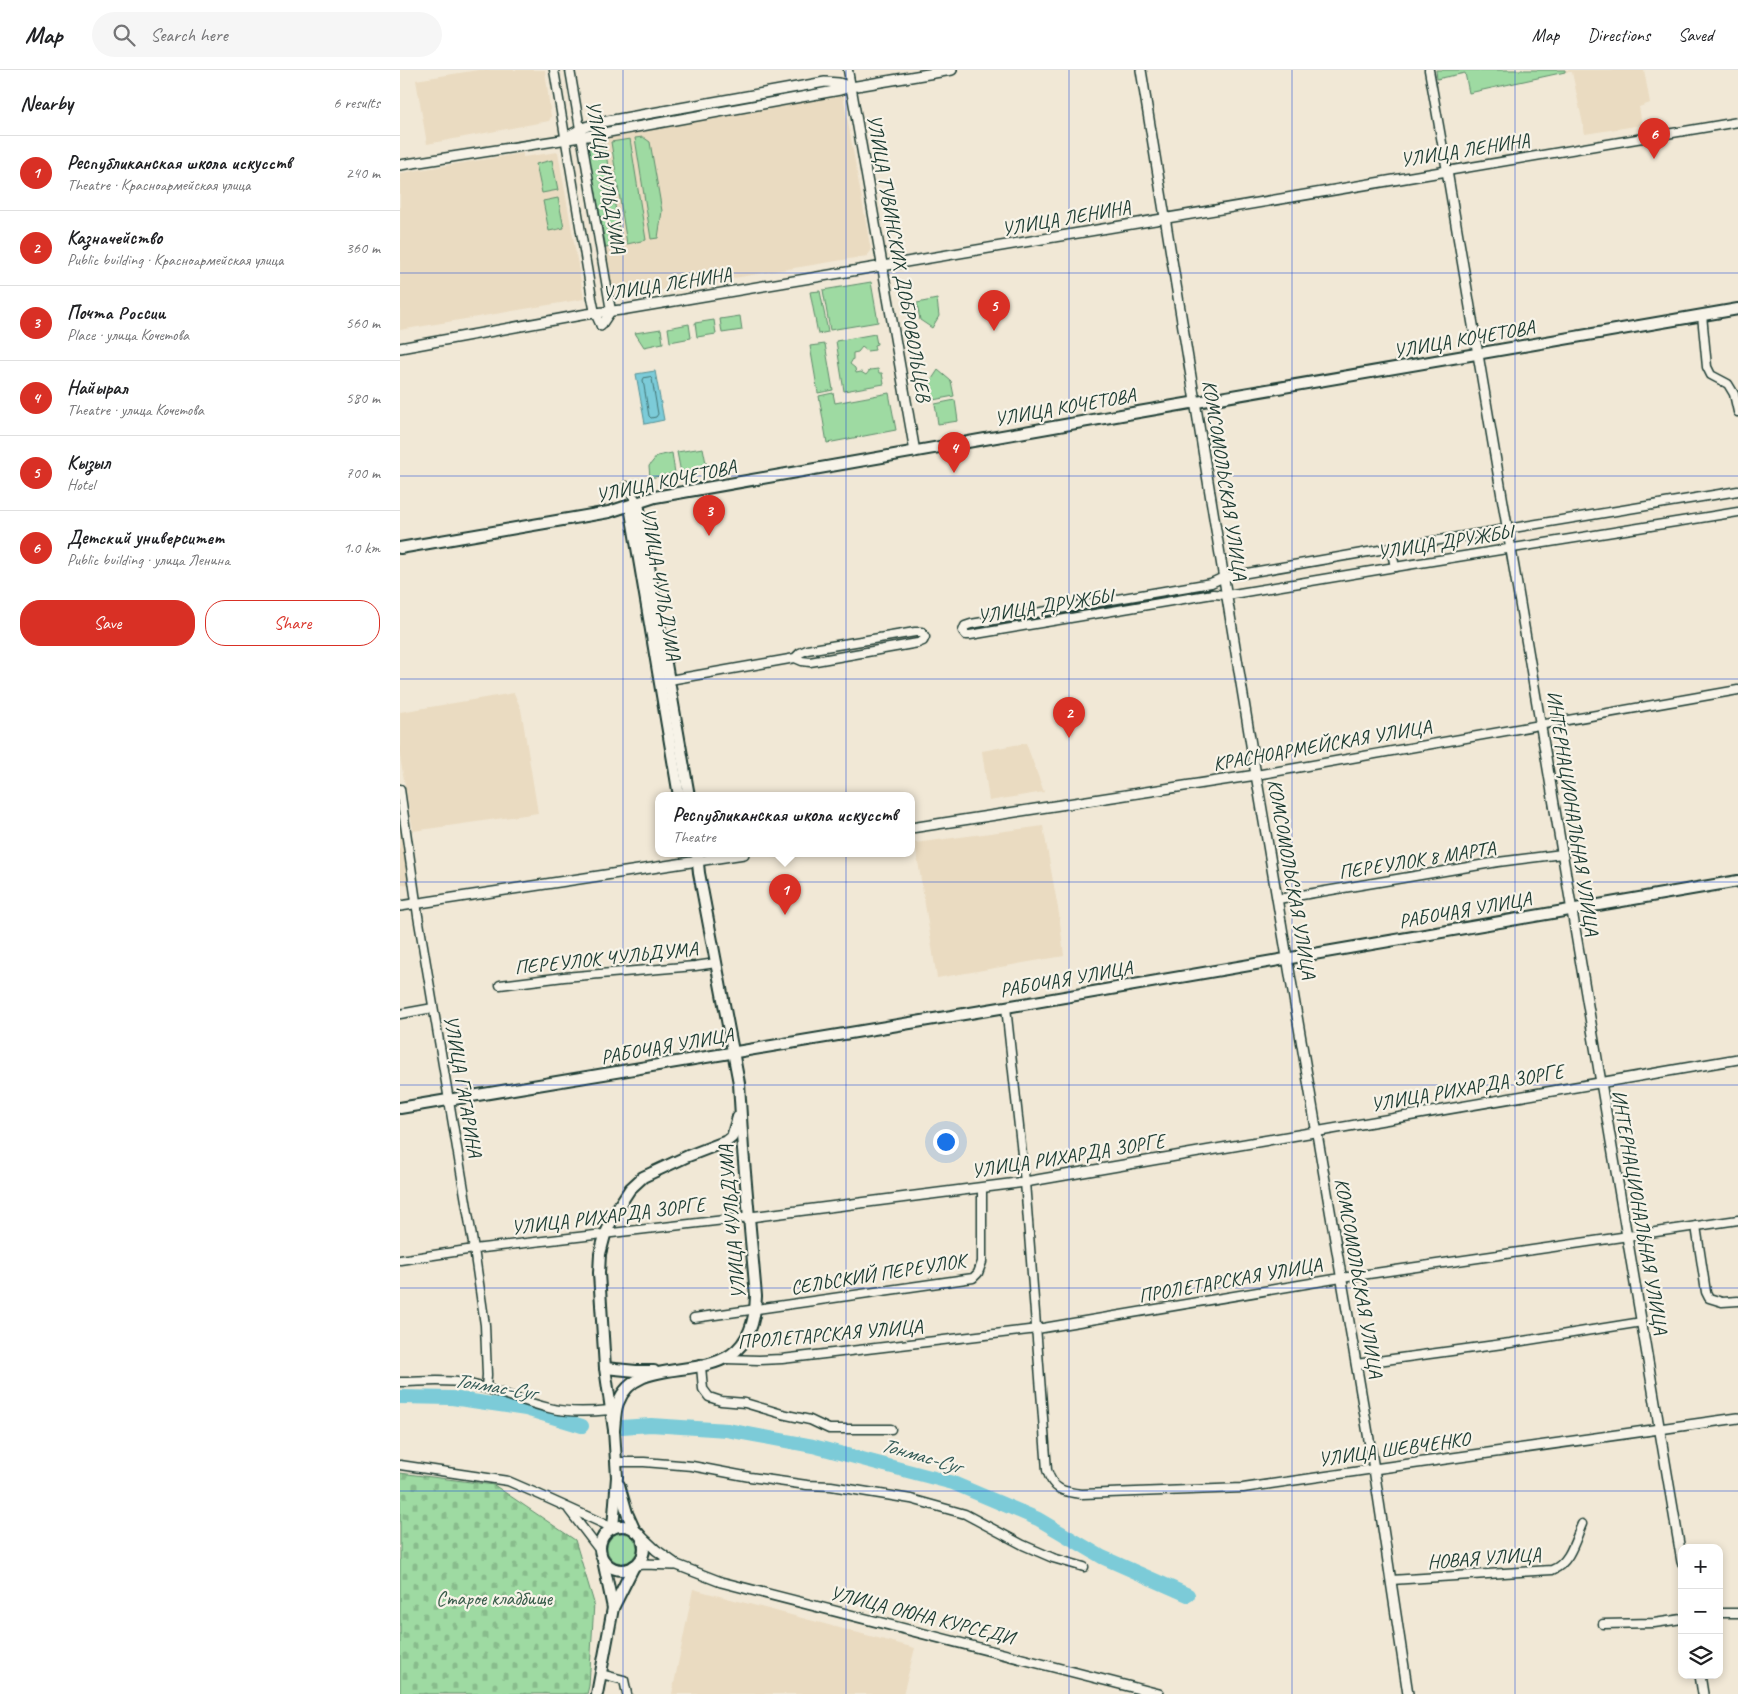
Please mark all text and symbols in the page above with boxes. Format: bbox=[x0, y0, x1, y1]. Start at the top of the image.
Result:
search box bbox=[92, 12, 442, 57]
text: Map bbox=[25, 20, 62, 50]
icon: search bbox=[110, 21, 138, 49]
text: Search here bbox=[150, 23, 228, 47]
text: Map bbox=[1532, 24, 1559, 46]
text: Directions bbox=[1587, 24, 1650, 46]
text: Saved bbox=[1678, 24, 1713, 46]
text: Nearby bbox=[20, 90, 73, 116]
text: 6 results bbox=[333, 93, 380, 113]
street label: УЛИЦА ЧУЛЬДУМА bbox=[580, 99, 632, 256]
street label: УЛИЦА ТУВИНСКИХ ДОБРОВОЛЬЦЕВ bbox=[861, 112, 937, 405]
pin: 6 bbox=[1638, 118, 1670, 159]
street label: УЛИЦА ЛЕНИНА bbox=[1399, 127, 1532, 173]
text: Республиканская школа искусств bbox=[67, 151, 291, 175]
text: 1 bbox=[32, 163, 40, 183]
text: 240 m bbox=[346, 163, 380, 183]
text: Theatre · Красноармейская улица bbox=[67, 175, 250, 195]
street label: УЛИЦА ЛЕНИНА bbox=[1000, 194, 1133, 242]
text: Казначейство bbox=[67, 226, 162, 250]
text: 2 bbox=[32, 238, 40, 258]
text: 360 m bbox=[346, 238, 380, 258]
text: Public building · Красноармейская улица bbox=[67, 250, 283, 270]
street label: УЛИЦА ЛЕНИНА bbox=[601, 261, 734, 307]
pin: 5 bbox=[978, 290, 1010, 331]
text: Почта России bbox=[67, 301, 166, 325]
text: 3 bbox=[32, 313, 40, 333]
text: 560 m bbox=[346, 313, 380, 333]
street label: УЛИЦА КОЧЕТОВА bbox=[1392, 314, 1537, 364]
text: Place · улица Кочетова bbox=[67, 325, 189, 345]
text: Найырал bbox=[67, 376, 128, 400]
street label: КОМСОМОЛЬСКАЯ УЛИЦА bbox=[1197, 378, 1253, 583]
street label: УЛИЦА КОЧЕТОВА bbox=[993, 382, 1138, 432]
text: 4 bbox=[32, 388, 40, 408]
text: 580 m bbox=[346, 388, 380, 408]
text: Theatre · улица Кочетова bbox=[67, 400, 204, 420]
pin: 4 bbox=[938, 432, 970, 473]
text: Кызыл bbox=[67, 451, 110, 475]
street label: УЛИЦА КОЧЕТОВА bbox=[594, 454, 739, 508]
text: 5 bbox=[33, 463, 39, 483]
text: 700 m bbox=[346, 463, 380, 483]
text: Hotel bbox=[67, 475, 95, 495]
pin: 3 bbox=[693, 495, 725, 536]
street label: УЛИЦА ЧУЛЬДУМА bbox=[635, 506, 687, 663]
street label: УЛИЦА ДРУЖБЫ bbox=[1376, 518, 1518, 565]
text: Детский университет bbox=[67, 526, 225, 550]
text: 6 bbox=[32, 538, 40, 558]
text: 1.0 km bbox=[343, 538, 380, 558]
text: Public building · улица Ленина bbox=[67, 550, 230, 570]
street label: УЛИЦА ДРУЖБЫ bbox=[976, 582, 1118, 629]
button: Save bbox=[20, 600, 195, 646]
button: Share bbox=[205, 600, 380, 646]
street label: ИНТЕРНАЦИОНАЛЬНАЯ УЛИЦА bbox=[1541, 689, 1605, 938]
pin: 2 bbox=[1053, 697, 1085, 738]
street label: КРАСНОАРМЕЙСКАЯ УЛИЦА bbox=[1211, 713, 1434, 777]
street label: КОМСОМОЛЬСКАЯ УЛИЦА bbox=[1262, 777, 1322, 982]
popup bbox=[655, 792, 915, 857]
text: Республиканская школа искусств bbox=[673, 803, 897, 827]
text: Theatre bbox=[673, 827, 716, 847]
street label: ПЕРЕУЛОК 8 МАРТА bbox=[1337, 835, 1498, 885]
pin: 1 bbox=[769, 874, 801, 915]
street label: РАБОЧАЯ УЛИЦА bbox=[1397, 886, 1534, 934]
street label: ПЕРЕУЛОК ЧУЛЬДУМА bbox=[513, 936, 700, 980]
street label: РАБОЧАЯ УЛИЦА bbox=[998, 955, 1135, 1003]
street label: УЛИЦА ГАГАРИНА bbox=[438, 1013, 488, 1160]
street label: РАБОЧАЯ УЛИЦА bbox=[599, 1022, 736, 1070]
street label: УЛИЦА РИХАРДА ЗОРГЕ bbox=[1369, 1058, 1568, 1117]
street label: ИНТЕРНАЦИОНАЛЬНАЯ УЛИЦА bbox=[1606, 1088, 1674, 1337]
street label: УЛИЦА РИХАРДА ЗОРГЕ bbox=[970, 1128, 1169, 1184]
your location bbox=[933, 1129, 959, 1155]
street label: УЛИЦА ЧУЛЬДУМА bbox=[713, 1143, 751, 1300]
street label: КОМСОМОЛЬСКАЯ УЛИЦА bbox=[1329, 1176, 1389, 1381]
street label: УЛИЦА РИХАРДА ЗОРГЕ bbox=[510, 1191, 709, 1240]
street label: СЕЛЬСКИЙ ПЕРЕУЛОК bbox=[789, 1247, 971, 1300]
street label: ПРОЛЕТАРСКАЯ УЛИЦА bbox=[1136, 1251, 1325, 1308]
street label: ПРОЛЕТАРСКАЯ УЛИЦА bbox=[736, 1313, 925, 1355]
water label: Тонмас-Суг bbox=[453, 1367, 543, 1406]
street label: УЛИЦА ШЕВЧЕНКО bbox=[1317, 1426, 1473, 1472]
water label: Тонмас-Суг bbox=[878, 1431, 969, 1480]
street label: НОВАЯ УЛИЦА bbox=[1426, 1541, 1543, 1574]
map controls bbox=[1678, 1544, 1723, 1679]
button: + bbox=[1678, 1544, 1723, 1589]
street label: УЛИЦА ОЮНА КУРСЕДИ bbox=[827, 1580, 1020, 1651]
park label: Старое кладбище bbox=[436, 1586, 553, 1611]
button: − bbox=[1678, 1589, 1723, 1634]
button: layers bbox=[1678, 1634, 1723, 1679]

